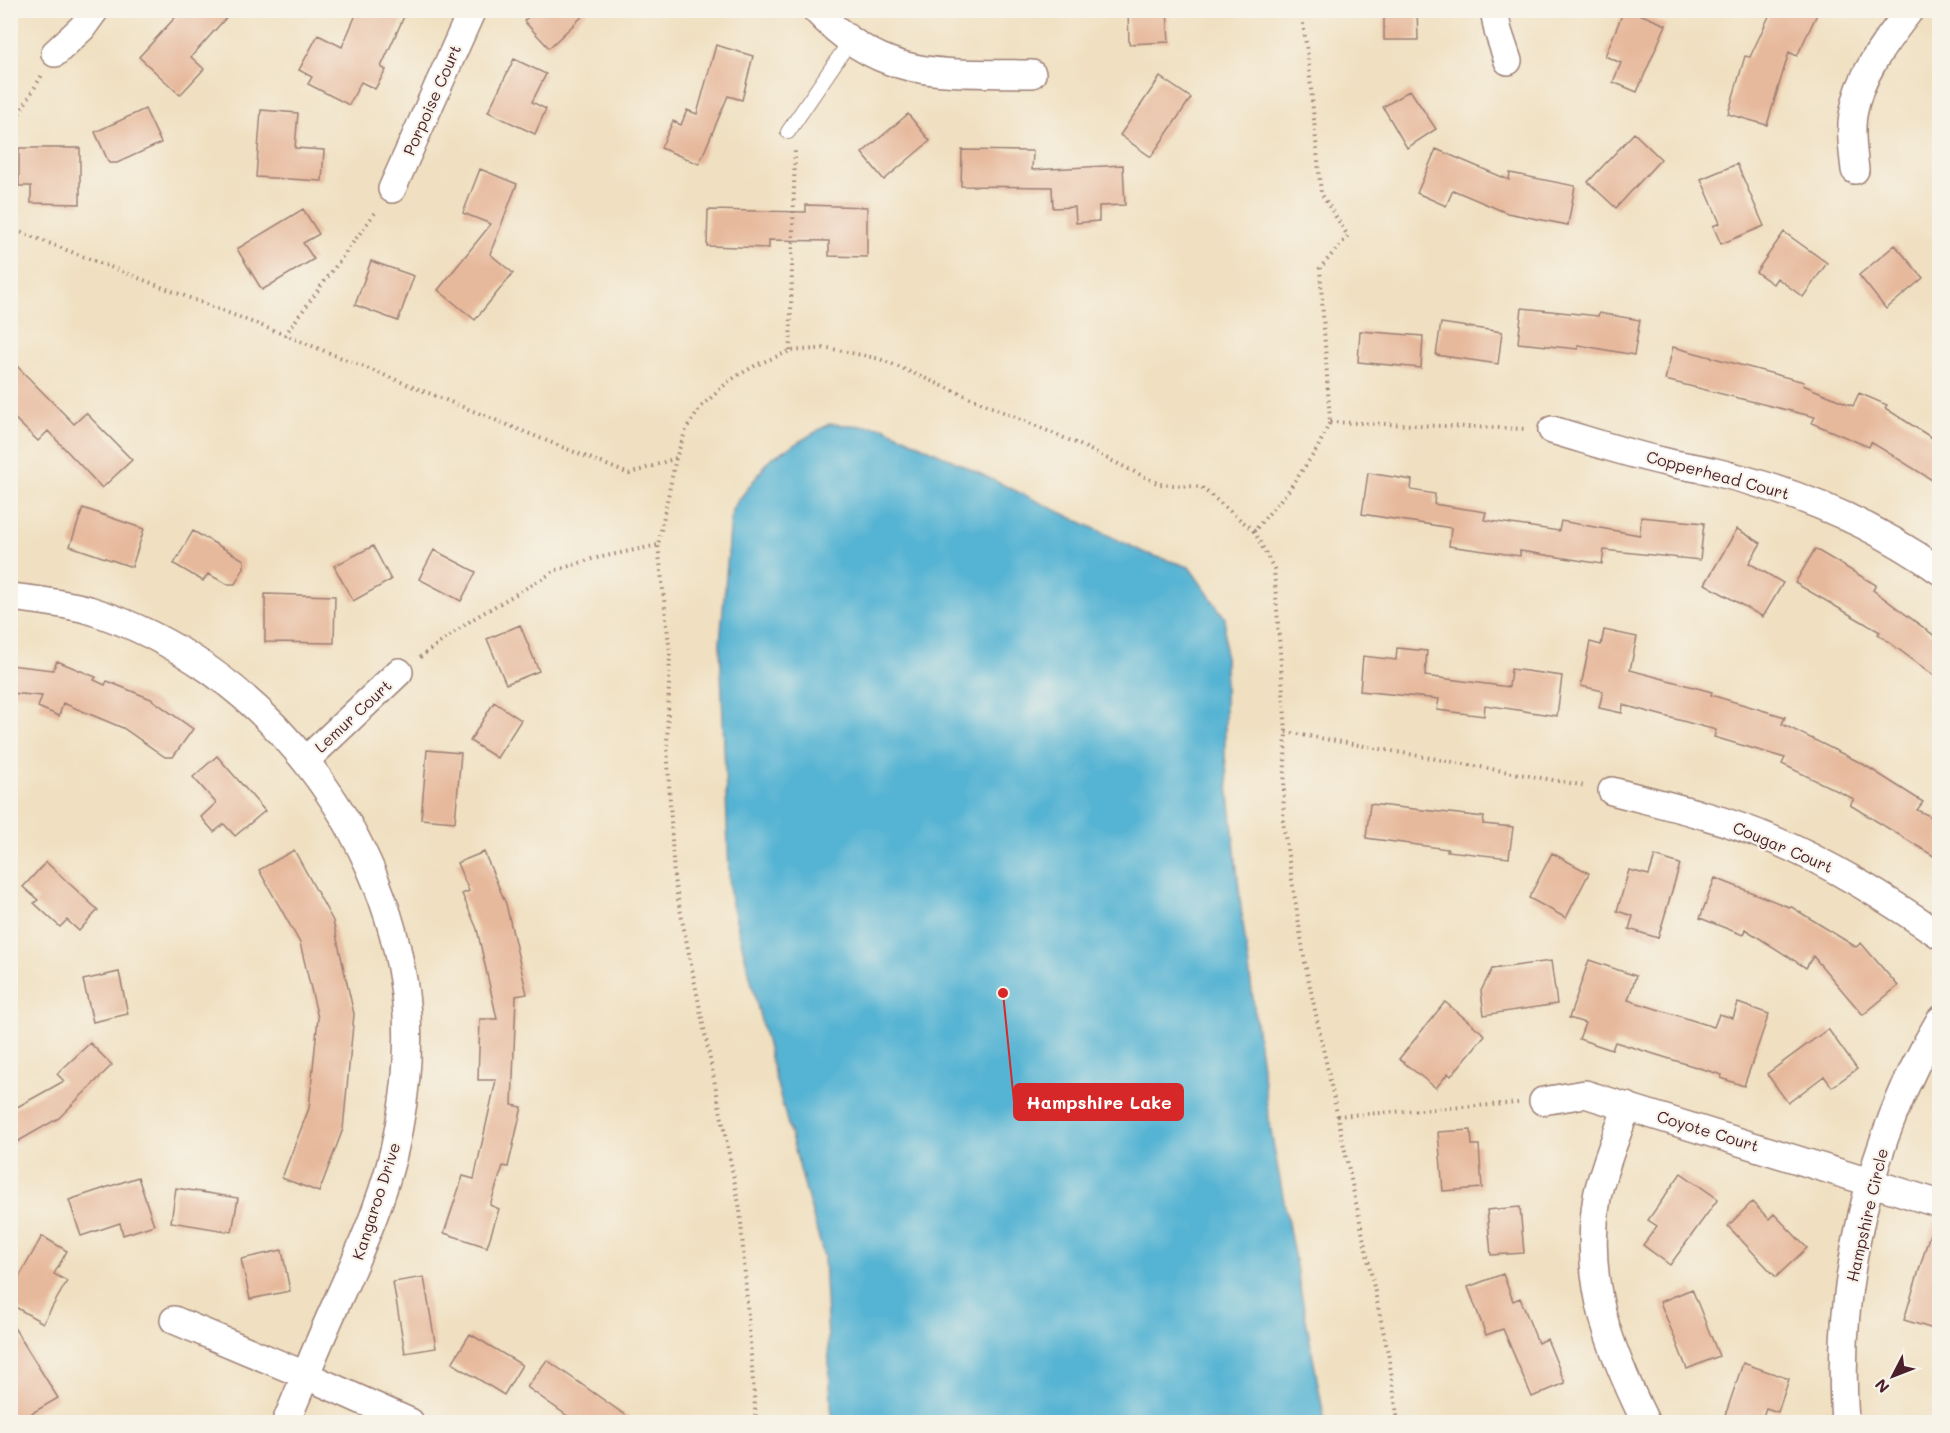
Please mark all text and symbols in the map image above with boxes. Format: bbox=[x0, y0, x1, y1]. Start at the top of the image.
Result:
street label: Porpoise Court bbox=[398, 41, 465, 158]
street label: Copperhead Court bbox=[1644, 445, 1792, 504]
street label: Lemur Court bbox=[310, 675, 396, 757]
street label: Cougar Court bbox=[1730, 816, 1836, 877]
callout: Hampshire Lake bbox=[1014, 1084, 1183, 1120]
text: Hampshire Lake bbox=[1026, 1090, 1172, 1114]
street label: Coyote Court bbox=[1655, 1105, 1762, 1156]
street label: Kangaroo Drive bbox=[347, 1139, 404, 1262]
street label: Hampshire Circle bbox=[1841, 1146, 1892, 1284]
north arrow bbox=[1863, 1346, 1923, 1406]
text: N bbox=[1870, 1375, 1893, 1398]

